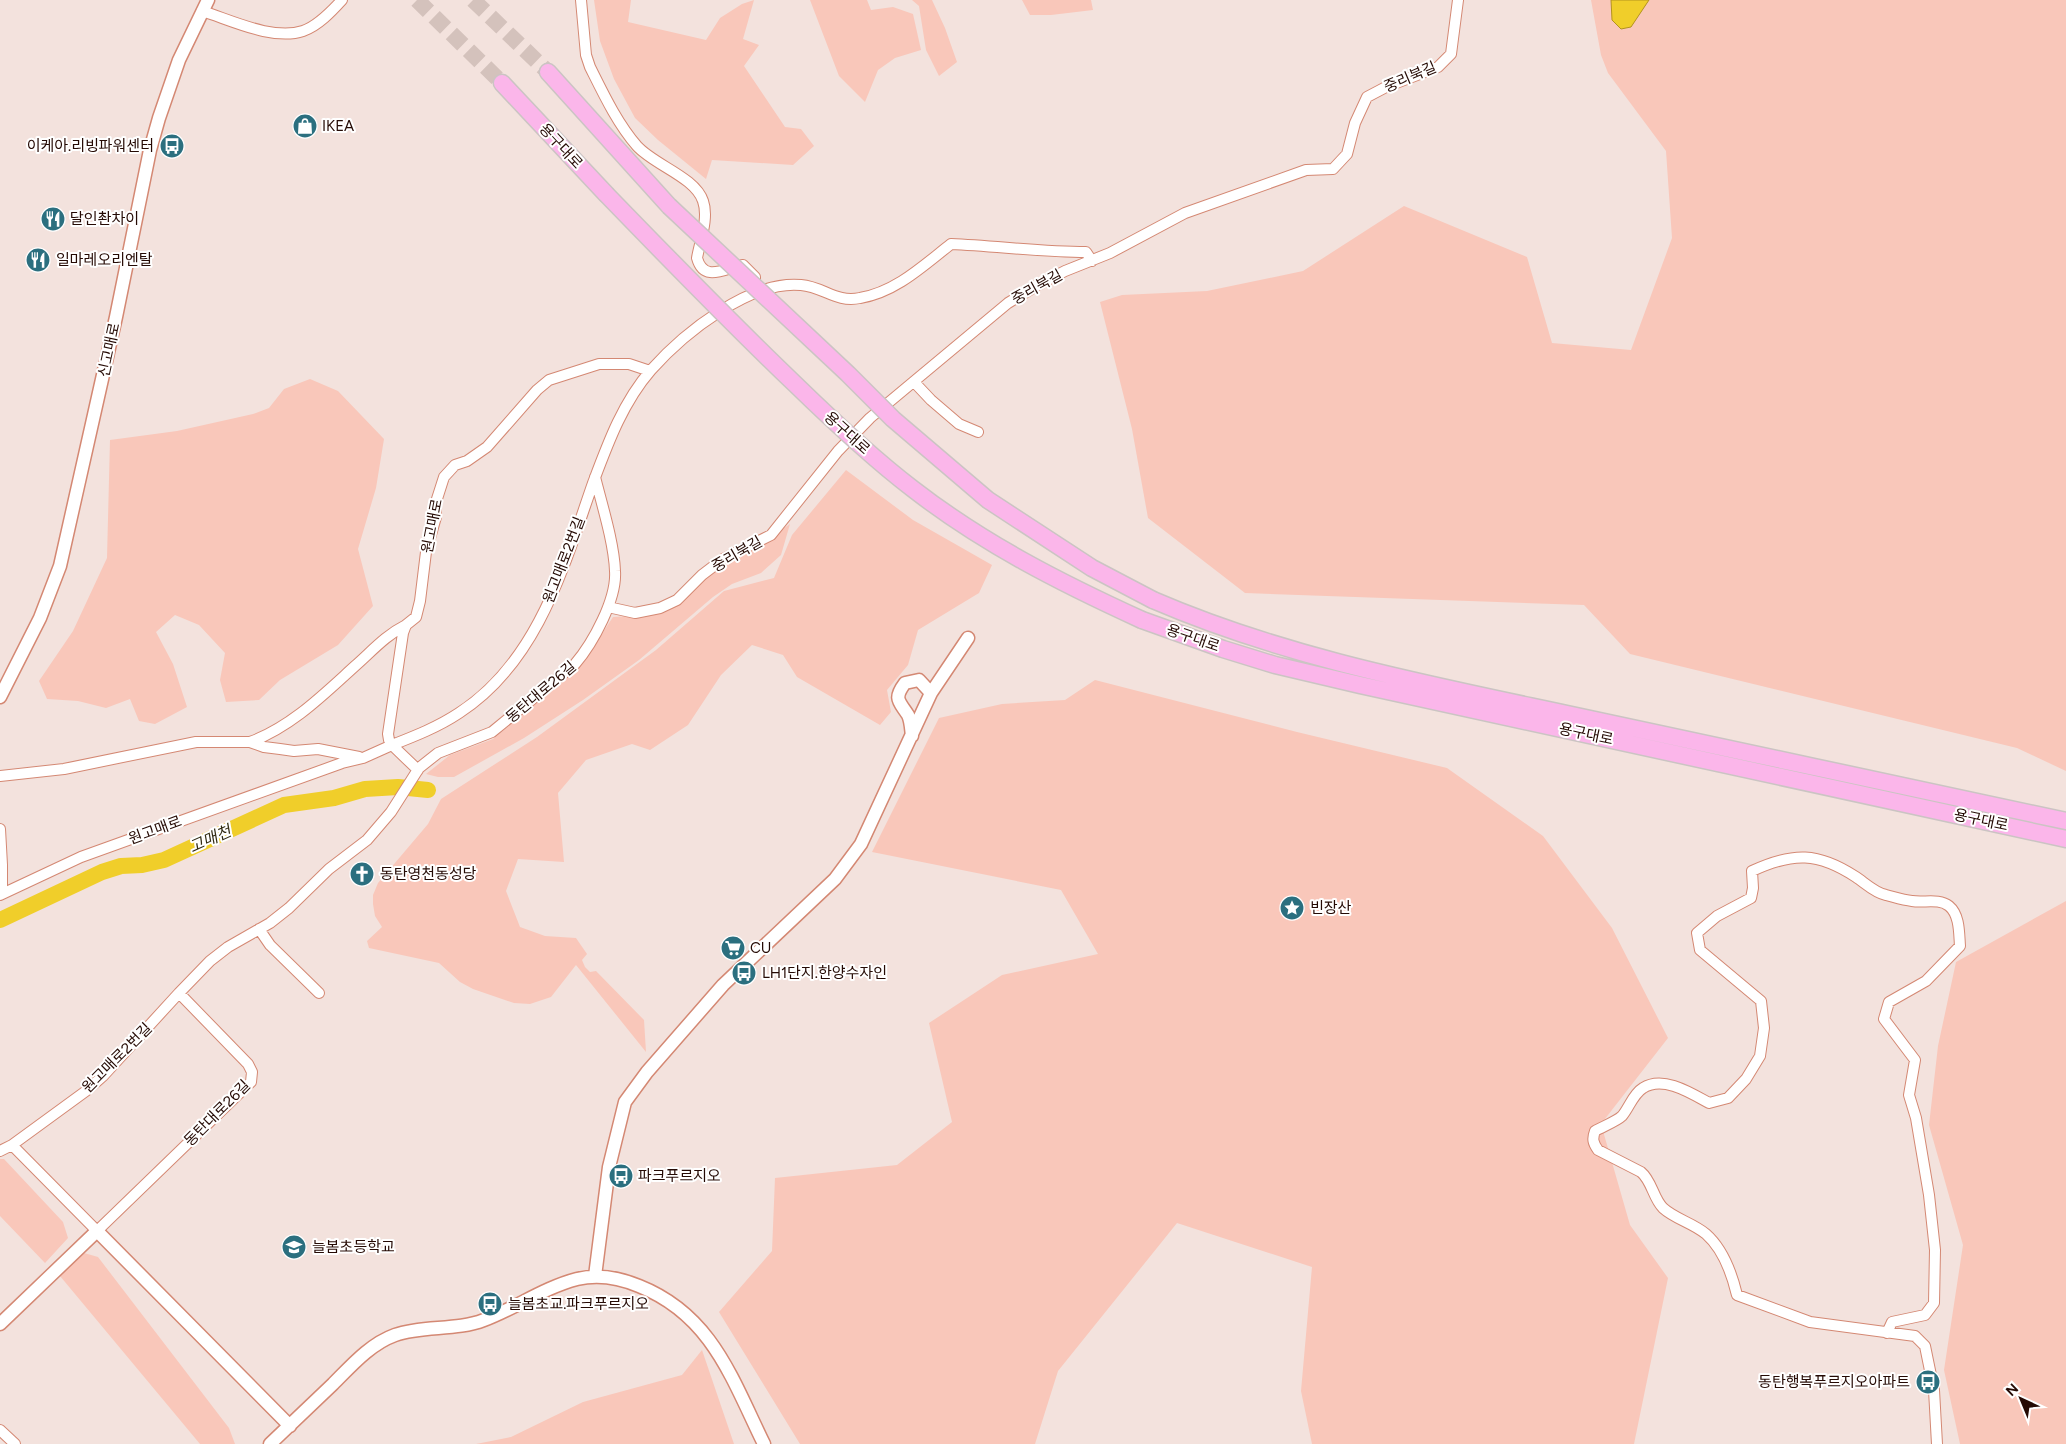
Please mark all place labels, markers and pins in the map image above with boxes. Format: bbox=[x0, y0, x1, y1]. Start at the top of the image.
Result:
shop icon: IKEA bbox=[292, 113, 318, 139]
place label: IKEA bbox=[322, 117, 354, 135]
bus stop icon: 이케아.리빙파워센터 bbox=[159, 133, 185, 159]
place label: 이케아.리빙파워센터 bbox=[27, 137, 154, 155]
restaurant icon: 달인촨차이 bbox=[40, 206, 66, 232]
place label: 달인촨차이 bbox=[70, 210, 139, 228]
restaurant icon: 일마레오리엔탈 bbox=[25, 247, 51, 273]
place label: 일마레오리엔탈 bbox=[56, 251, 153, 269]
church icon: 동탄영천동성당 bbox=[349, 861, 375, 887]
place label: 동탄영천동성당 bbox=[380, 865, 477, 883]
place icon: 빈장산 bbox=[1279, 895, 1305, 921]
place label: 빈장산 bbox=[1310, 899, 1352, 917]
supermarket icon: CU bbox=[720, 935, 746, 961]
place label: CU bbox=[750, 939, 771, 957]
bus stop icon: LH1단지.한양수자인 bbox=[731, 960, 757, 986]
place label: LH1단지.한양수자인 bbox=[762, 964, 887, 982]
bus stop icon: 파크푸르지오 bbox=[608, 1163, 634, 1189]
place label: 파크푸르지오 bbox=[638, 1167, 721, 1185]
school or university icon: 늘봄초등학교 bbox=[281, 1234, 307, 1260]
place label: 늘봄초등학교 bbox=[312, 1238, 395, 1256]
bus stop icon: 늘봄초교.파크푸르지오 bbox=[477, 1291, 503, 1317]
place label: 늘봄초교.파크푸르지오 bbox=[508, 1295, 649, 1313]
bus stop icon: 동탄행복푸르지오아파트 bbox=[1915, 1369, 1941, 1395]
place label: 동탄행복푸르지오아파트 bbox=[1758, 1373, 1910, 1391]

